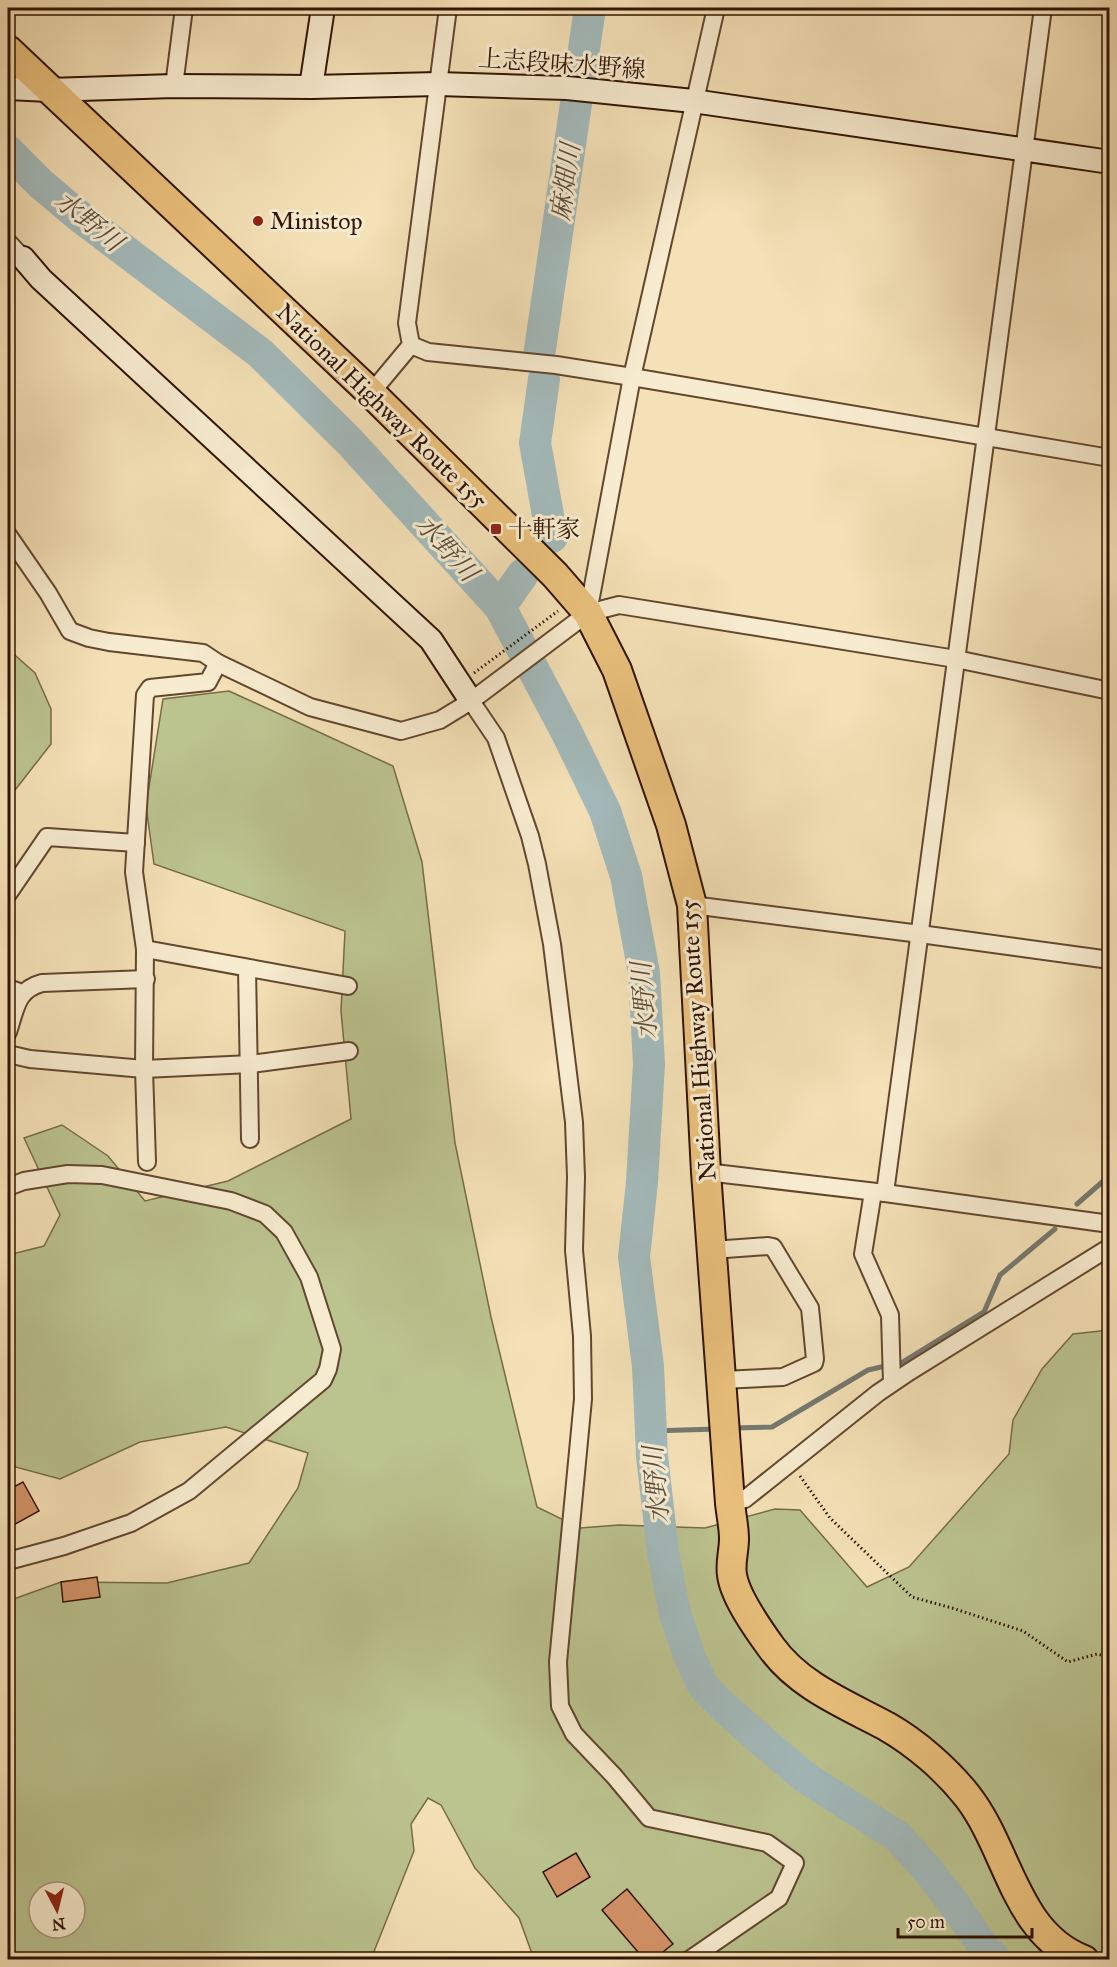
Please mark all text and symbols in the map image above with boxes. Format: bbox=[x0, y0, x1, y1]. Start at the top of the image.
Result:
street label: 上志段味水野線 bbox=[477, 43, 647, 85]
water label: 麻畑川 bbox=[544, 138, 587, 223]
water label: 水野川 bbox=[49, 184, 132, 260]
place label: Ministop bbox=[270, 206, 362, 236]
marker: Ministop bbox=[251, 214, 265, 228]
street label: National Highway Route 155 bbox=[270, 297, 494, 515]
water label: 水野川 bbox=[409, 508, 487, 590]
place label: 十軒家 bbox=[508, 514, 580, 544]
marker: 十軒家 bbox=[489, 522, 503, 536]
street label: National Highway Route 155 bbox=[673, 898, 723, 1182]
water label: 水野川 bbox=[624, 958, 663, 1041]
water label: 水野川 bbox=[636, 1442, 675, 1525]
north arrow bbox=[27, 1880, 87, 1940]
scale bar bbox=[898, 1901, 1032, 1939]
text: 50 m bbox=[907, 1911, 945, 1933]
text: N bbox=[50, 1914, 67, 1935]

